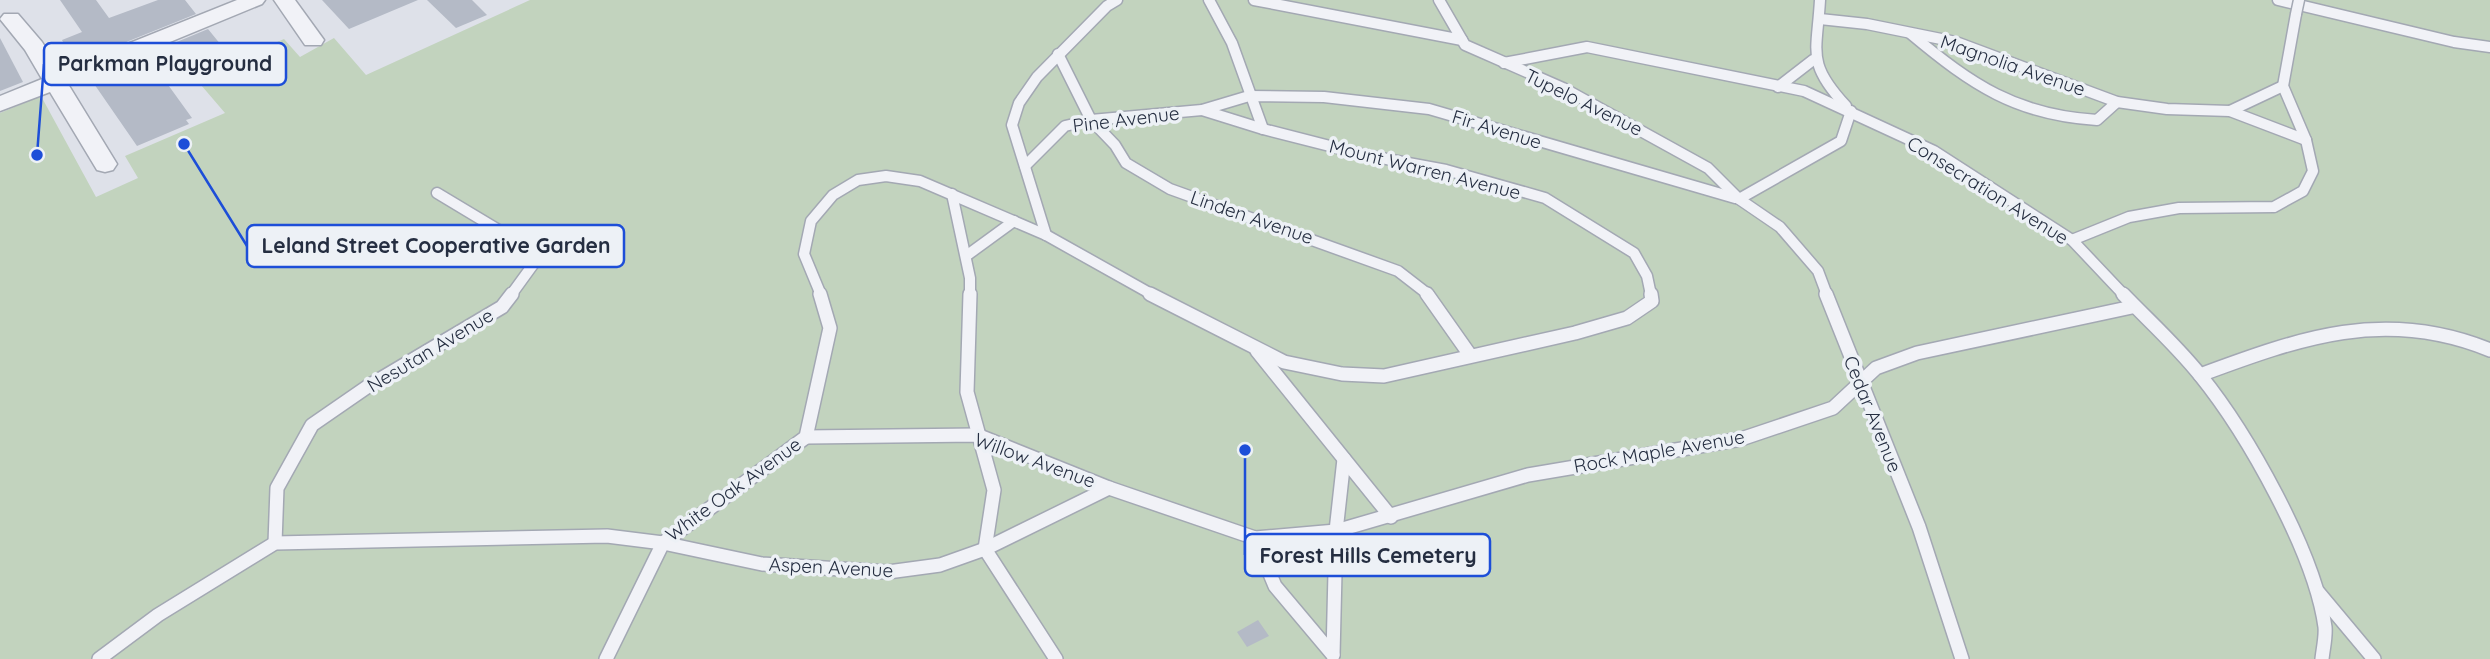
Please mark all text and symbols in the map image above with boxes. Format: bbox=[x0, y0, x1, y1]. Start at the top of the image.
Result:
street label: Magnolia Avenue bbox=[1937, 29, 2089, 101]
callout: Parkman Playground bbox=[44, 43, 286, 85]
text: Parkman Playground bbox=[58, 50, 272, 76]
street label: Tupelo Avenue bbox=[1521, 63, 1647, 141]
street label: Pine Avenue bbox=[1071, 101, 1181, 137]
street label: Fir Avenue bbox=[1449, 104, 1545, 154]
street label: Consecration Avenue bbox=[1903, 131, 2073, 249]
street label: Mount Warren Avenue bbox=[1327, 134, 1523, 204]
street label: Linden Avenue bbox=[1187, 185, 1317, 249]
callout: Leland Street Cooperative Garden bbox=[247, 225, 624, 267]
text: Leland Street Cooperative Garden bbox=[261, 232, 611, 258]
street label: Nesutan Avenue bbox=[362, 303, 498, 397]
street label: Cedar Avenue bbox=[1839, 352, 1907, 476]
street label: Rock Maple Avenue bbox=[1572, 424, 1746, 478]
street label: Willow Avenue bbox=[971, 427, 1099, 493]
street label: White Oak Avenue bbox=[660, 432, 806, 546]
callout: Forest Hills Cemetery bbox=[1245, 534, 1490, 576]
text: Forest Hills Cemetery bbox=[1259, 542, 1477, 568]
street label: Aspen Avenue bbox=[768, 552, 894, 582]

